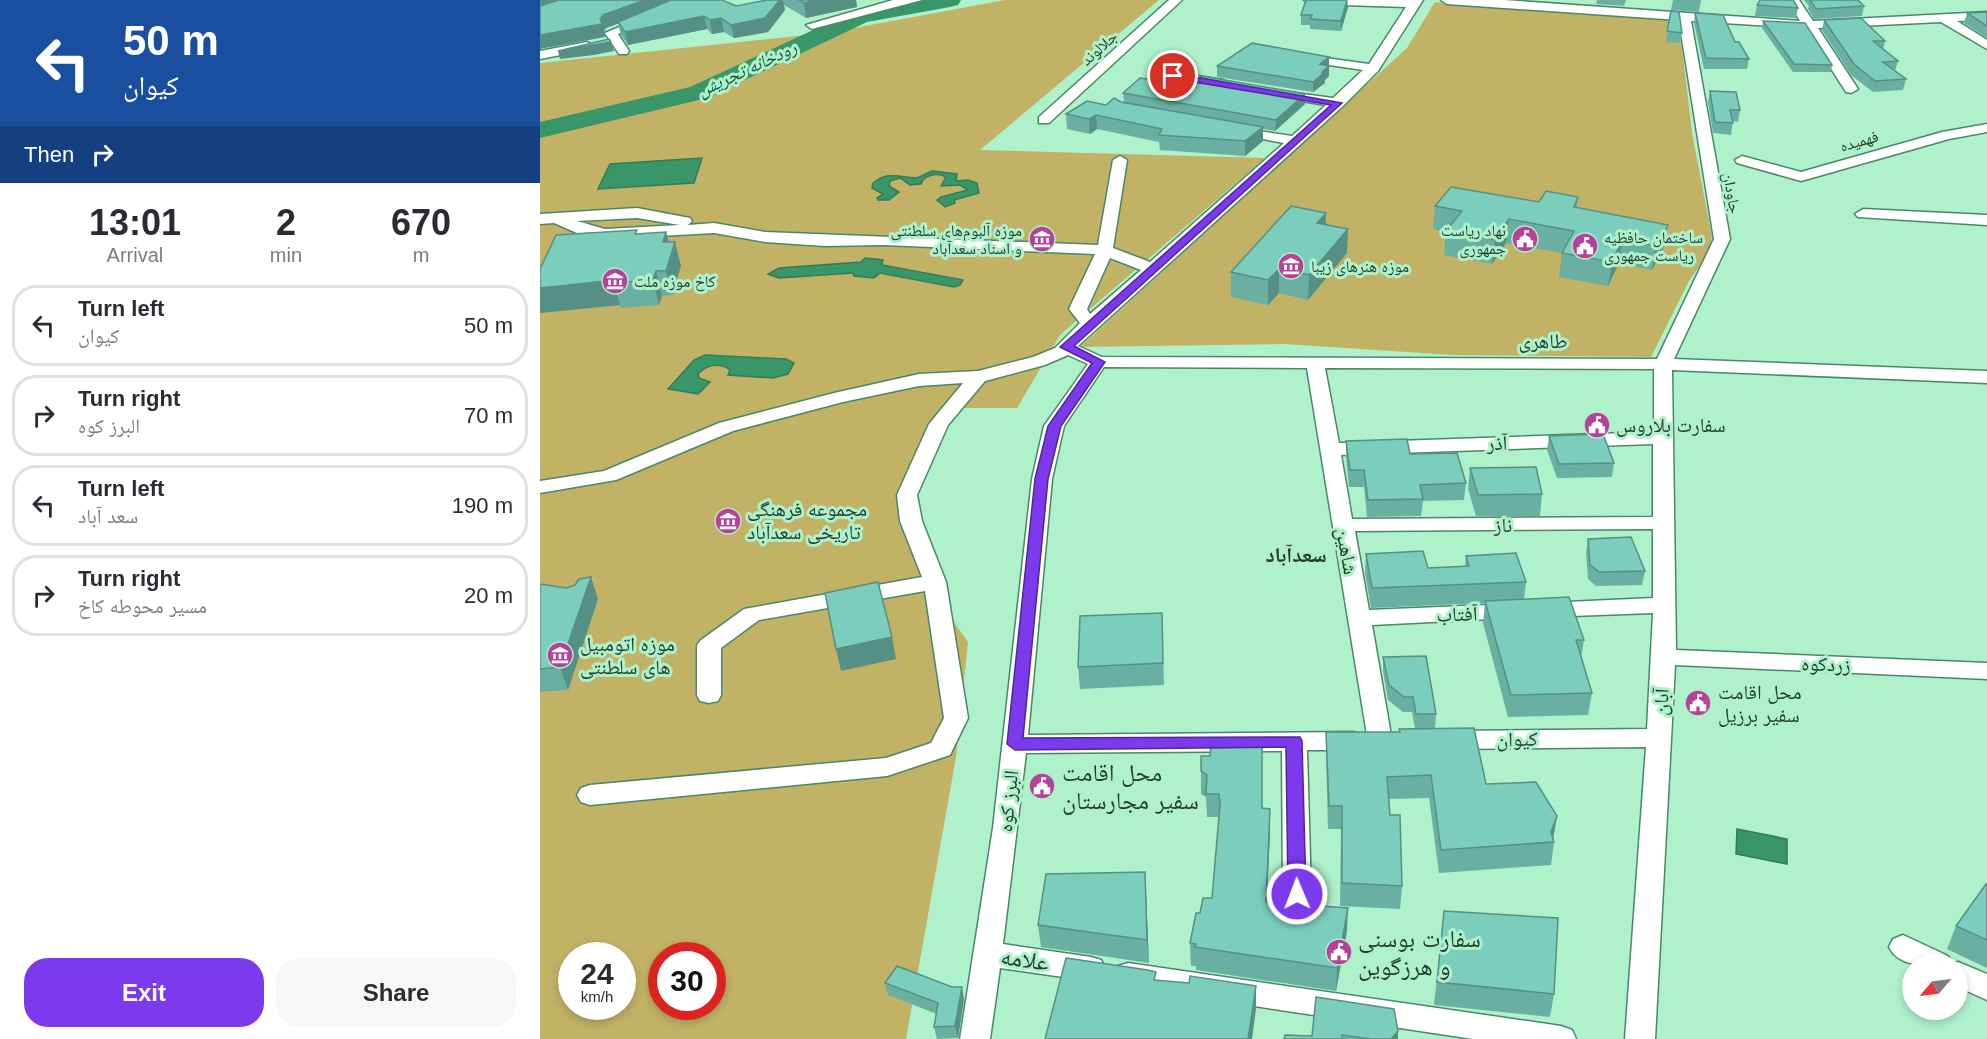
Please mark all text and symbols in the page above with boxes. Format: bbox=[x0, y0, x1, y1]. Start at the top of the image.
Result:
text: 50 m bbox=[123, 17, 219, 64]
icon: left bbox=[24, 24, 102, 102]
street label: جلالوند bbox=[1077, 27, 1121, 69]
water label: رودخانه تجریش bbox=[694, 37, 800, 102]
pin bbox=[1147, 50, 1198, 101]
icon: arrive bbox=[1156, 59, 1189, 92]
text: کیوان bbox=[123, 71, 179, 101]
street label: فهمیده bbox=[1838, 127, 1881, 156]
icon: right bbox=[86, 138, 119, 171]
text: Then bbox=[24, 142, 74, 167]
street label: جاودان bbox=[1718, 171, 1744, 215]
text: 13:01 bbox=[89, 202, 181, 243]
text: 2 bbox=[276, 202, 296, 243]
text: 670 bbox=[391, 202, 451, 243]
place label: موزه آلبوم‌های سلطنتی و اسناد سعدآباد bbox=[890, 222, 1022, 258]
place label: نهاد ریاست جمهوری bbox=[1441, 222, 1506, 259]
museum icon: موزه آلبوم‌های سلطنتی و اسناد سعدآباد bbox=[1027, 224, 1057, 254]
public building icon: نهاد ریاست جمهوری bbox=[1510, 224, 1540, 254]
place label: ساختمان حافظیه ریاست جمهوری bbox=[1604, 229, 1703, 266]
public building icon: ساختمان حافظیه ریاست جمهوری bbox=[1570, 231, 1600, 261]
text: Arrival bbox=[107, 244, 163, 266]
text: min bbox=[270, 244, 302, 266]
text: m bbox=[413, 244, 429, 266]
museum icon: موزه هنرهای زیبا bbox=[1276, 251, 1306, 281]
place label: موزه هنرهای زیبا bbox=[1311, 258, 1409, 277]
museum icon: کاخ موزه ملت bbox=[600, 266, 630, 296]
place label: کاخ موزه ملت bbox=[634, 273, 716, 292]
text: Turn left bbox=[78, 296, 164, 321]
icon: left bbox=[27, 309, 60, 342]
text: 50 m bbox=[464, 313, 513, 338]
text: کیوان bbox=[78, 325, 119, 347]
street label: طاهری bbox=[1519, 330, 1567, 353]
text: Turn right bbox=[78, 386, 180, 411]
icon: right bbox=[27, 399, 60, 432]
text: 70 m bbox=[464, 403, 513, 428]
public building icon: سفارت بلاروس bbox=[1582, 410, 1612, 440]
place label: سفارت بلاروس bbox=[1616, 414, 1726, 437]
text: البرز کوه bbox=[78, 415, 140, 437]
street label: آذر bbox=[1485, 432, 1509, 454]
text: Turn left bbox=[78, 476, 164, 501]
icon: left bbox=[27, 489, 60, 522]
text: 190 m bbox=[452, 493, 513, 518]
place label: مجموعه فرهنگی تاریخی سعدآباد bbox=[747, 498, 867, 544]
text: سعد آباد bbox=[78, 505, 138, 527]
museum icon: مجموعه فرهنگی تاریخی سعدآباد bbox=[713, 506, 743, 536]
street label: ناز bbox=[1493, 514, 1512, 536]
street label: شاهین bbox=[1331, 526, 1362, 576]
district label: سعدآباد bbox=[1265, 543, 1327, 566]
text: Turn right bbox=[78, 566, 180, 591]
icon: right bbox=[27, 579, 60, 612]
text: 20 m bbox=[464, 583, 513, 608]
text: مسیر محوطه کاخ bbox=[78, 595, 207, 617]
street label: آفتاب bbox=[1436, 602, 1479, 626]
place label: موزه اتومبیل های سلطنتی bbox=[580, 633, 675, 679]
museum icon: موزه اتومبیل های سلطنتی bbox=[545, 640, 575, 670]
street label: زردکوه bbox=[1801, 652, 1851, 676]
place label: محل اقامت سفیر برزیل bbox=[1718, 681, 1802, 727]
street label: آبان bbox=[1649, 687, 1674, 716]
public building icon: محل اقامت سفیر برزیل bbox=[1683, 688, 1713, 718]
street label: کیوان bbox=[1496, 728, 1538, 751]
place label: محل اقامت سفیر مجارستان bbox=[1062, 759, 1199, 815]
street label: البرز کوه bbox=[994, 769, 1023, 833]
public building icon: محل اقامت سفیر مجارستان bbox=[1027, 771, 1057, 801]
position arrow bbox=[1265, 862, 1329, 926]
place label: سفارت بوسنی و هرزگوین bbox=[1358, 925, 1481, 981]
public building icon: سفارت بوسنی و هرزگوین bbox=[1324, 937, 1354, 967]
speed limit sign: 30 bbox=[648, 942, 726, 1020]
street label: علامه bbox=[999, 942, 1051, 976]
north arrow bbox=[1902, 954, 1968, 1020]
map controls bbox=[1902, 954, 1968, 1020]
text: 24 bbox=[580, 957, 614, 990]
button: Exit bbox=[24, 958, 264, 1027]
button: Share bbox=[276, 958, 516, 1027]
text: km/h bbox=[581, 988, 613, 1005]

